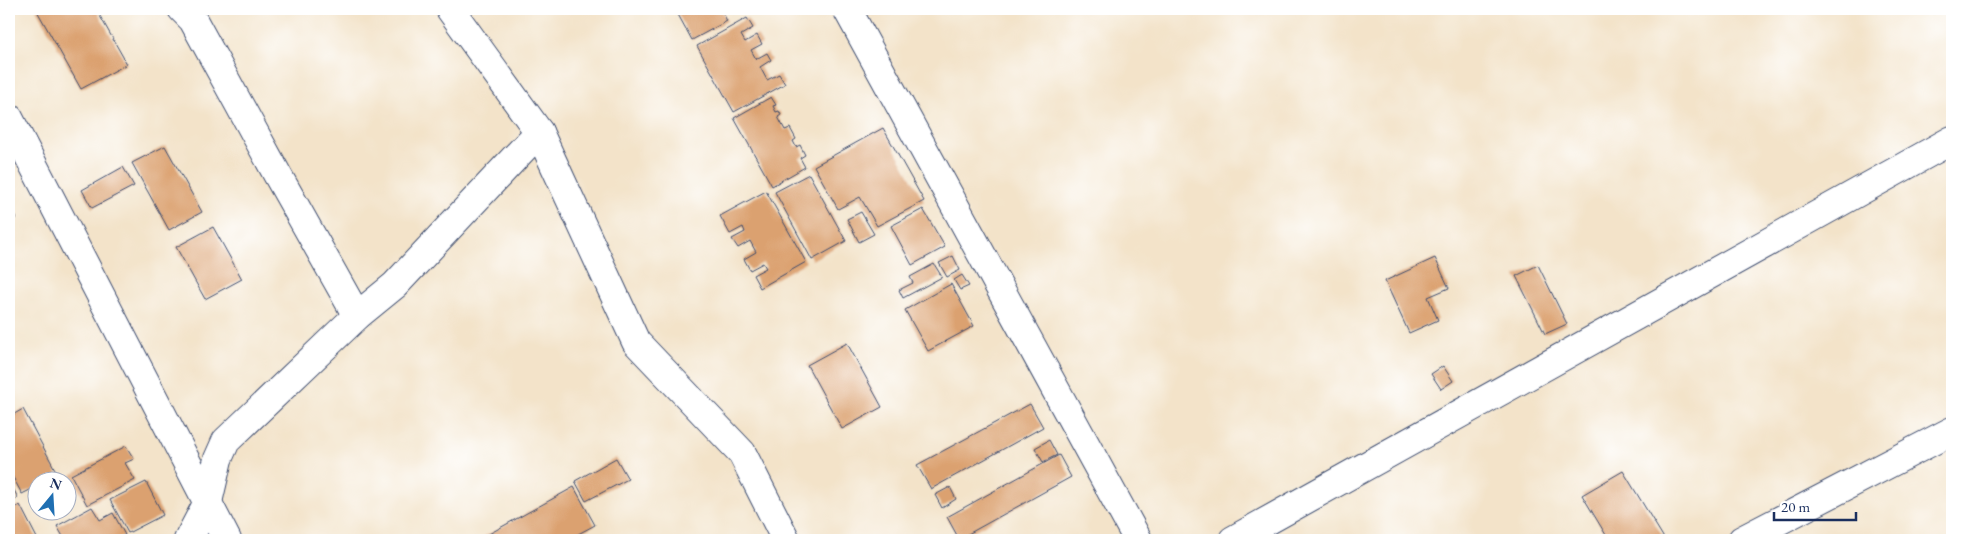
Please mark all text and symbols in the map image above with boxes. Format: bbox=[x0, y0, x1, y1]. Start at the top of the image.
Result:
north arrow bbox=[28, 472, 78, 522]
text: N bbox=[48, 473, 65, 494]
scale bar bbox=[1774, 489, 1856, 521]
text: 20 m bbox=[1781, 497, 1810, 516]

